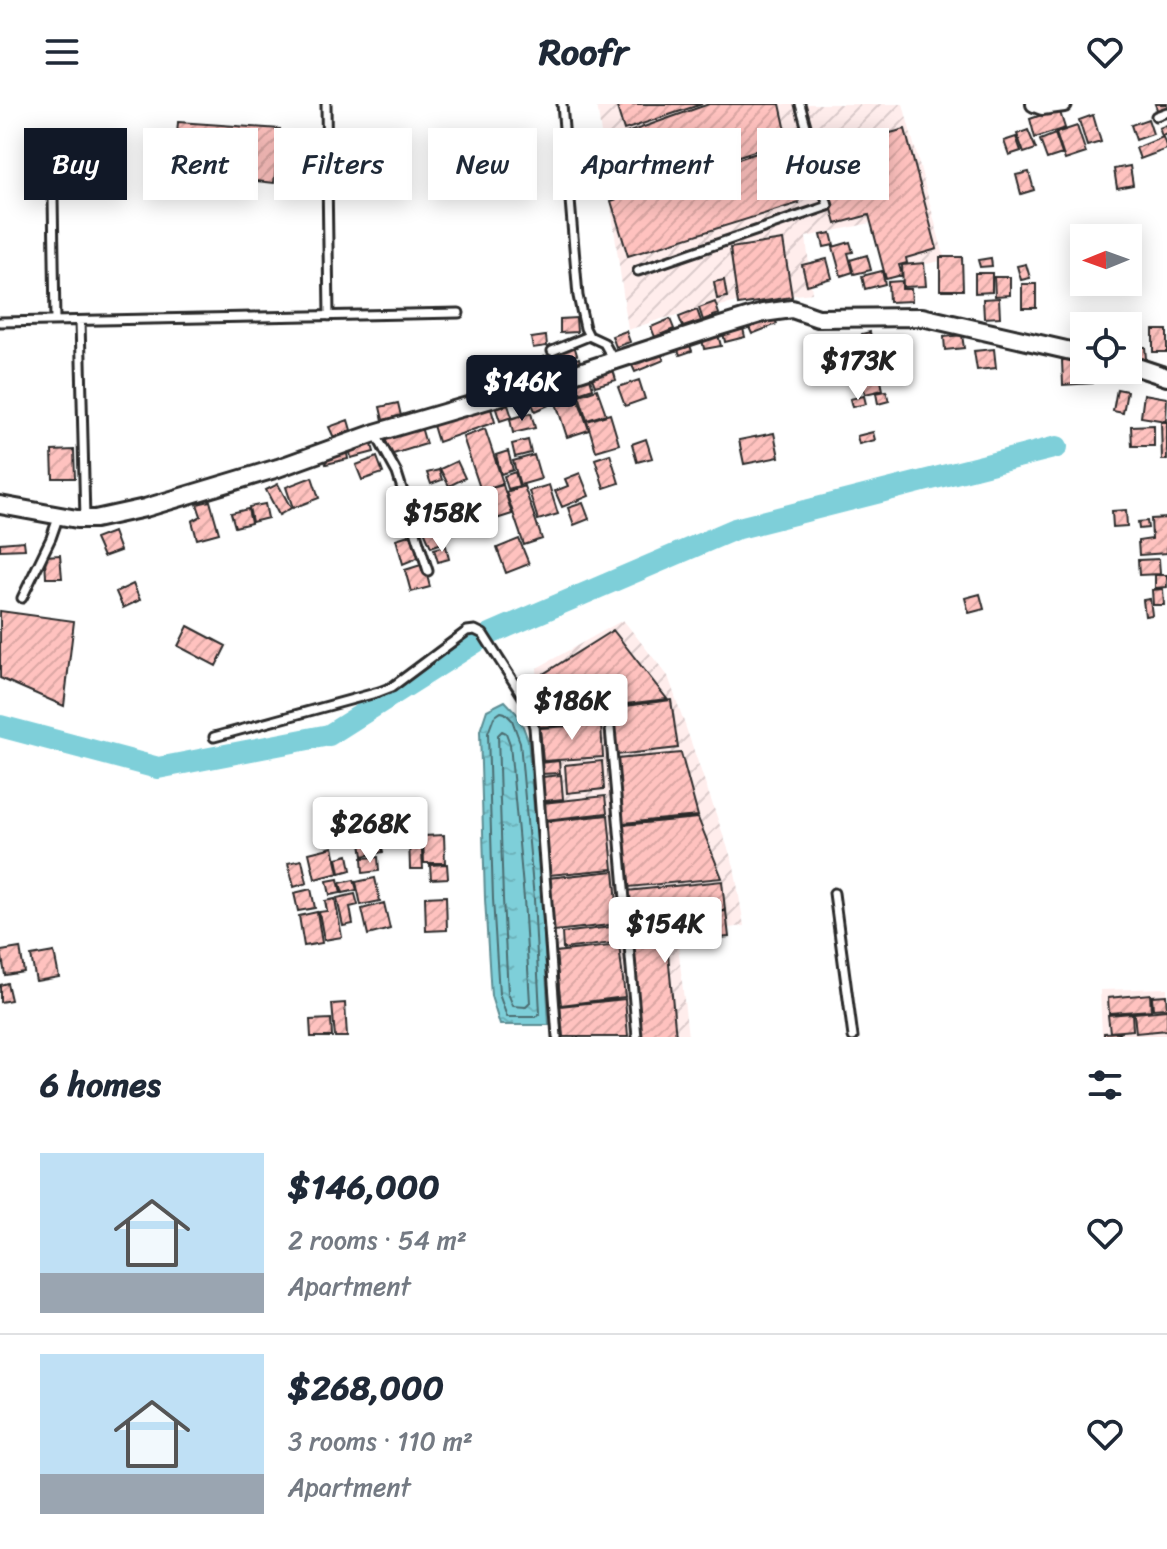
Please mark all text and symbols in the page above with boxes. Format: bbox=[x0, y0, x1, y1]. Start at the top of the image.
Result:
text: Roofr bbox=[539, 20, 628, 84]
icon: menu bbox=[40, 30, 84, 74]
icon: heart bbox=[1083, 30, 1127, 74]
chip: Buy bbox=[24, 128, 127, 200]
chip: Rent bbox=[143, 128, 258, 200]
chip: Filters bbox=[274, 128, 412, 200]
chip: New bbox=[428, 128, 537, 200]
chip: Apartment bbox=[553, 128, 741, 200]
chip: House bbox=[757, 128, 889, 200]
north arrow bbox=[1070, 224, 1142, 296]
map controls bbox=[1070, 224, 1142, 384]
button: locate bbox=[1070, 312, 1142, 384]
pin: $173K bbox=[802, 334, 914, 402]
text: $173K bbox=[821, 337, 895, 383]
pin: $146K bbox=[466, 355, 578, 423]
text: $146K bbox=[484, 358, 560, 404]
pin: $158K bbox=[386, 486, 498, 554]
text: $158K bbox=[404, 489, 480, 535]
pin: $186K bbox=[516, 674, 628, 742]
text: $186K bbox=[535, 677, 609, 723]
pin: $268K bbox=[314, 797, 426, 865]
text: $268K bbox=[331, 800, 409, 846]
pin: $154K bbox=[609, 897, 721, 965]
text: $154K bbox=[627, 900, 703, 946]
text: 6 homes bbox=[40, 1055, 161, 1115]
icon: filters bbox=[1083, 1063, 1127, 1107]
text: $146,000 bbox=[288, 1157, 440, 1217]
icon: home bbox=[104, 1185, 200, 1281]
icon: heart bbox=[1083, 1211, 1127, 1255]
text: 2 rooms · 54 m² bbox=[288, 1217, 467, 1263]
text: Apartment bbox=[288, 1263, 411, 1309]
text: $268,000 bbox=[288, 1358, 444, 1418]
icon: home bbox=[104, 1386, 200, 1482]
icon: heart bbox=[1083, 1412, 1127, 1456]
text: 3 rooms · 110 m² bbox=[288, 1418, 473, 1464]
text: Apartment bbox=[288, 1464, 411, 1510]

